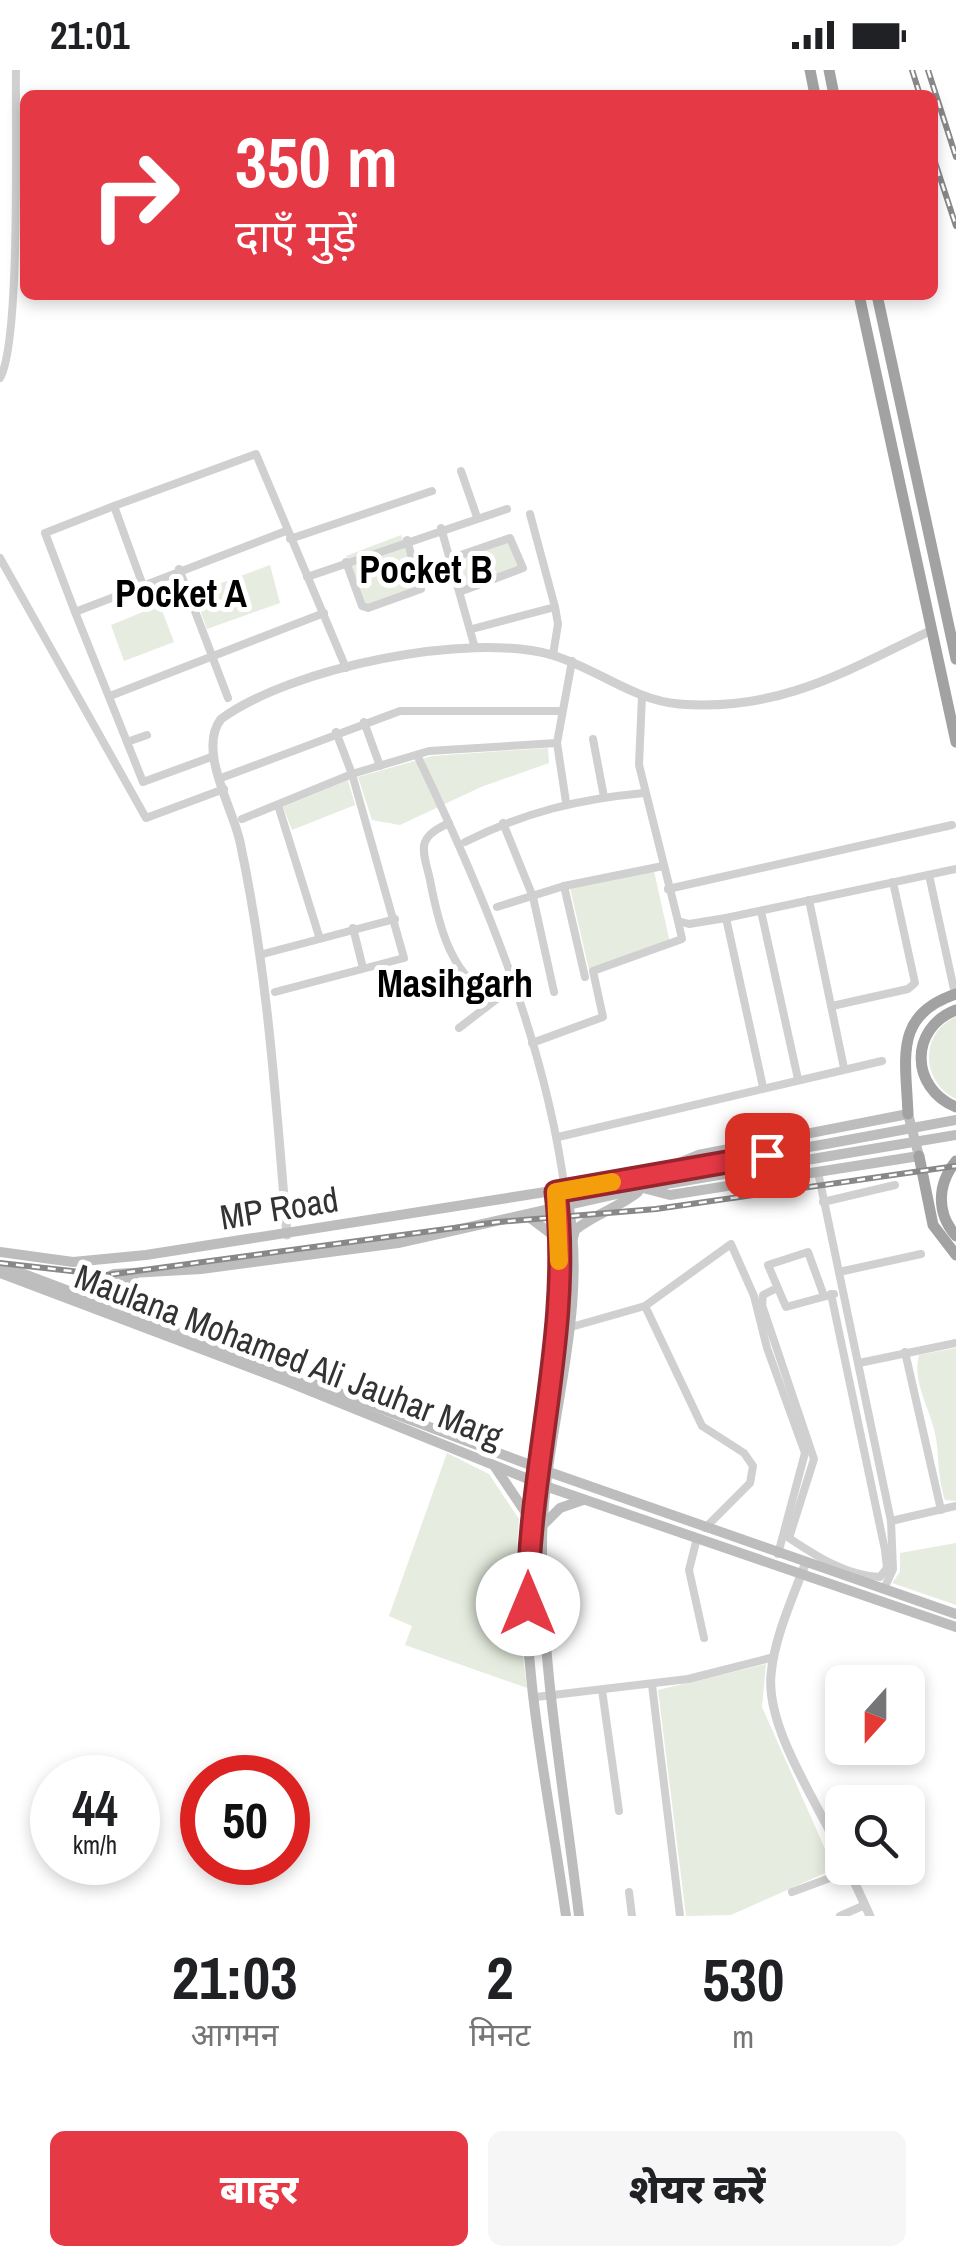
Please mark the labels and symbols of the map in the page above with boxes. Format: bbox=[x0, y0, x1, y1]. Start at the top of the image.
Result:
district label: Pocket B bbox=[359, 544, 493, 595]
district label: Pocket A bbox=[115, 568, 248, 619]
district label: Masihgarh bbox=[377, 958, 533, 1009]
pin bbox=[725, 1113, 810, 1198]
street label: MP Road bbox=[216, 1175, 342, 1241]
street label: Maulana Mohamed Ali Jauhar Marg bbox=[68, 1253, 510, 1459]
position arrow bbox=[476, 1552, 580, 1656]
north arrow bbox=[825, 1665, 925, 1765]
speed limit sign: 50 bbox=[180, 1755, 310, 1885]

